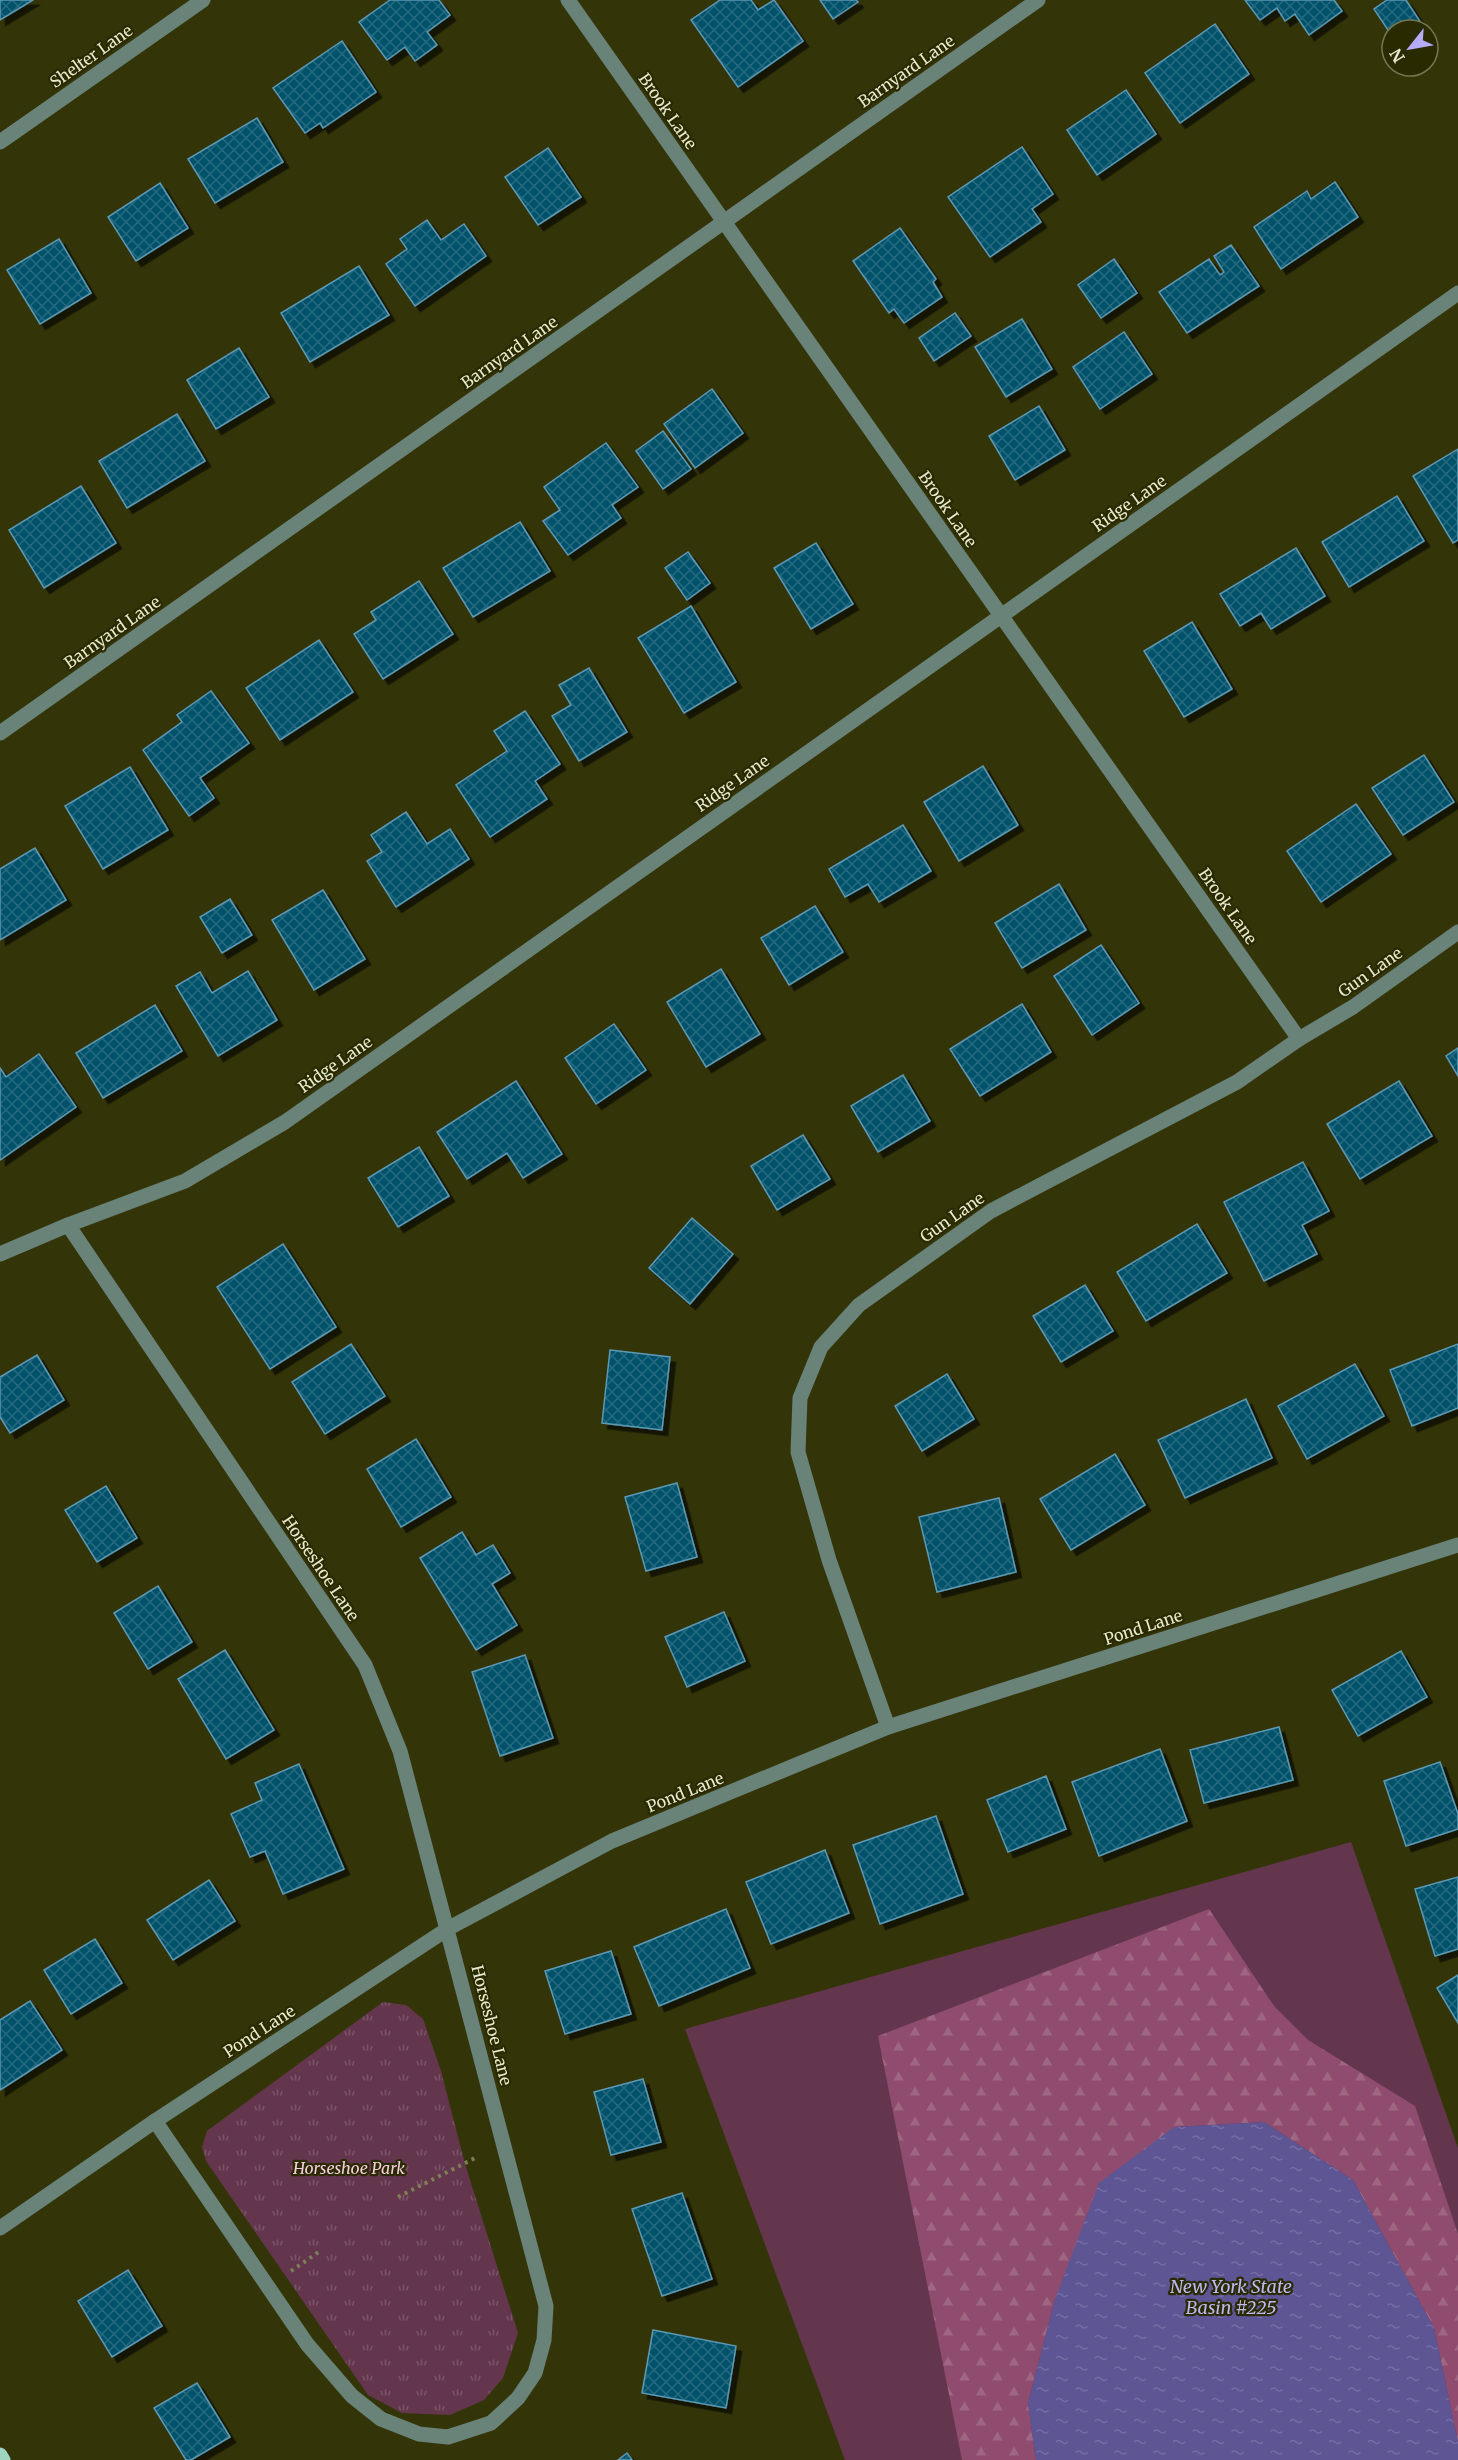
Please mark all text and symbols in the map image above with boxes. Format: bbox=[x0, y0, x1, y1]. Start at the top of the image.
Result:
north arrow bbox=[1380, 18, 1440, 78]
street label: Shelter Lane bbox=[46, 20, 136, 92]
street label: Barnyard Lane bbox=[854, 30, 958, 112]
text: N bbox=[1385, 45, 1409, 66]
street label: Brook Lane bbox=[635, 69, 701, 153]
street label: Barnyard Lane bbox=[457, 311, 561, 393]
street label: Brook Lane bbox=[915, 467, 981, 551]
street label: Ridge Lane bbox=[1088, 470, 1170, 536]
street label: Barnyard Lane bbox=[60, 591, 164, 673]
street label: Ridge Lane bbox=[691, 750, 773, 816]
street label: Brook Lane bbox=[1195, 864, 1261, 948]
street label: Gun Lane bbox=[1334, 943, 1406, 1001]
street label: Ridge Lane bbox=[294, 1031, 376, 1097]
street label: Gun Lane bbox=[916, 1188, 988, 1246]
street label: Horseshoe Lane bbox=[278, 1511, 364, 1625]
street label: Pond Lane bbox=[1101, 1605, 1185, 1649]
street label: Pond Lane bbox=[644, 1767, 726, 1817]
street label: Horseshoe Lane bbox=[467, 1963, 517, 2087]
street label: Pond Lane bbox=[219, 2000, 299, 2062]
park label: Horseshoe Park bbox=[292, 2158, 405, 2178]
water label: New York State Basin #225 bbox=[1170, 2275, 1292, 2319]

